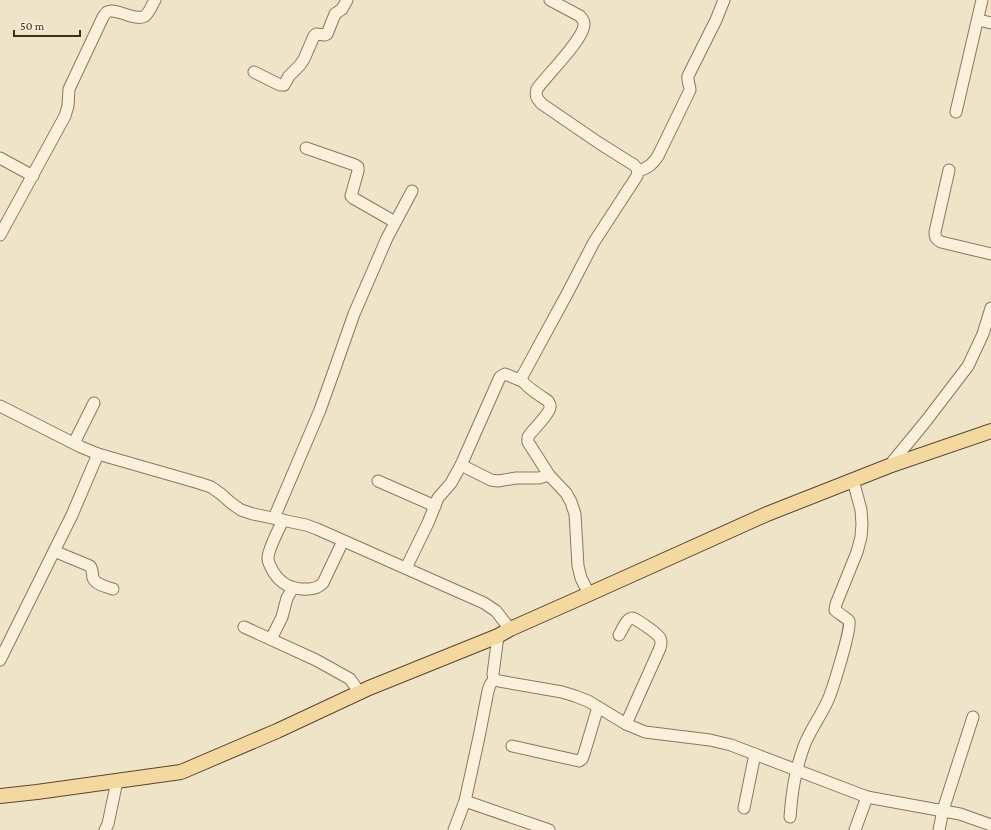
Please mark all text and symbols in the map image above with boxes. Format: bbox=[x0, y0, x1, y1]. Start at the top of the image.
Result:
scale bar bbox=[14, 12, 80, 38]
text: 50 m bbox=[20, 19, 45, 33]

